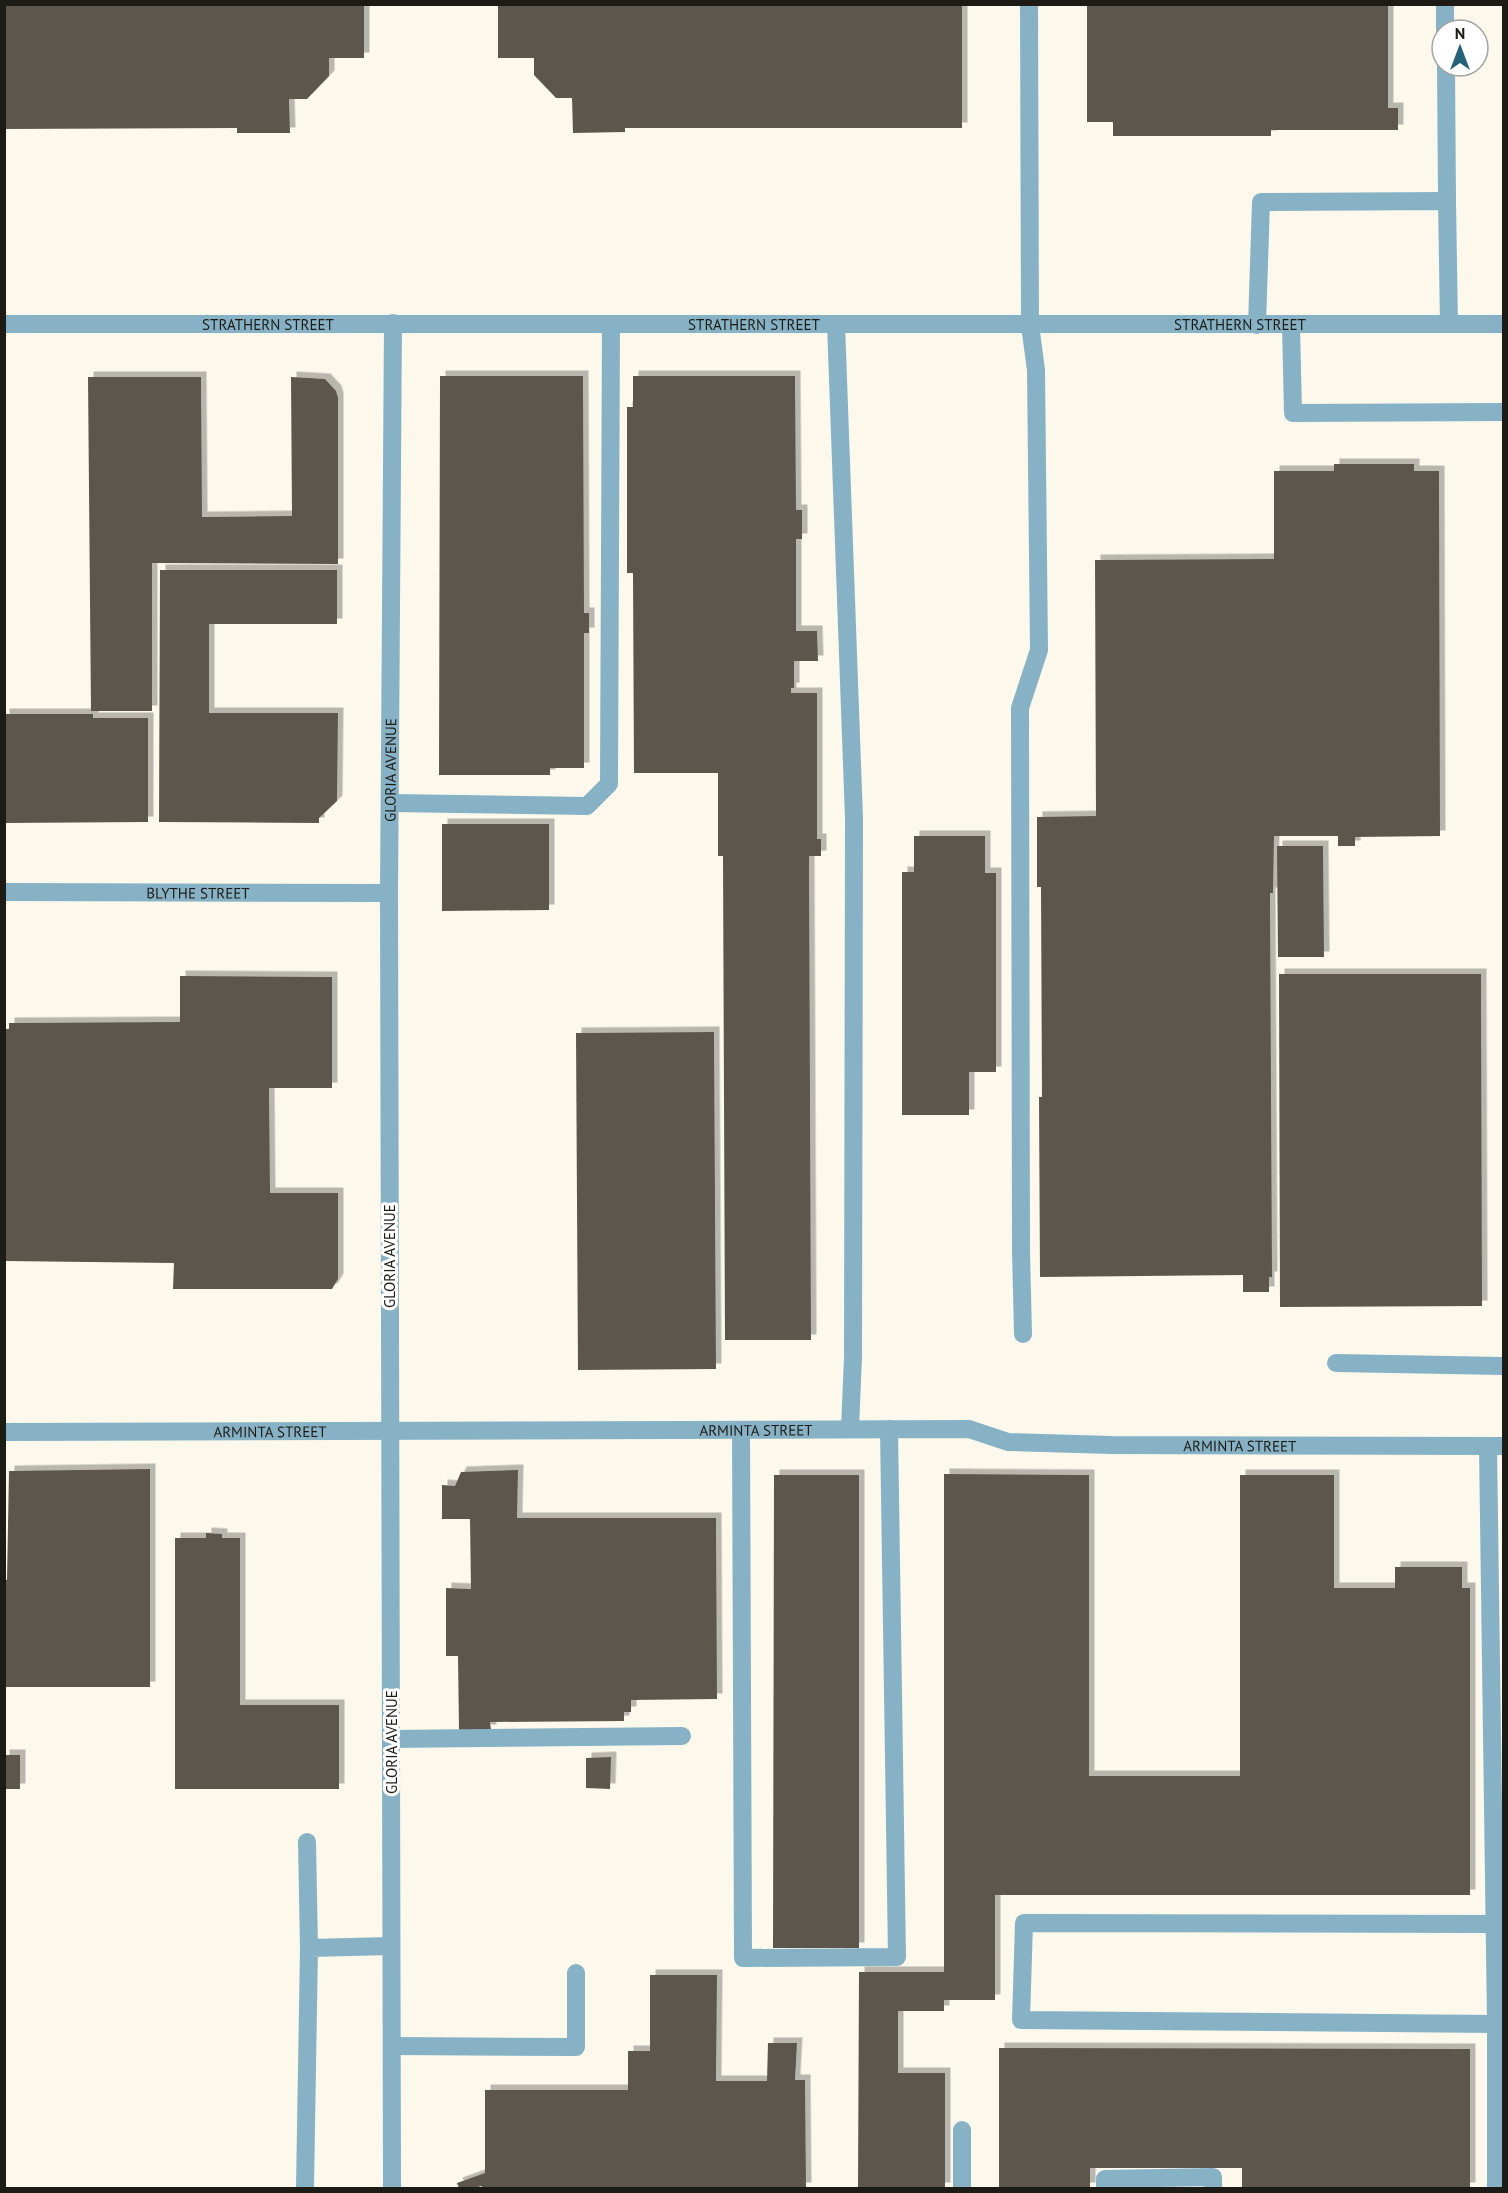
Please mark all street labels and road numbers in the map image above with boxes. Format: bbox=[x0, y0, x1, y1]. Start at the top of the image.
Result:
street label: STRATHERN STREET bbox=[202, 315, 335, 334]
street label: STRATHERN STREET bbox=[688, 315, 821, 334]
street label: STRATHERN STREET bbox=[1174, 315, 1307, 334]
street label: GLORIA AVENUE bbox=[380, 718, 400, 822]
street label: BLYTHE STREET bbox=[146, 883, 250, 902]
street label: GLORIA AVENUE bbox=[380, 1204, 399, 1308]
street label: ARMINTA STREET bbox=[699, 1420, 813, 1439]
street label: ARMINTA STREET bbox=[213, 1421, 327, 1441]
street label: ARMINTA STREET bbox=[1183, 1436, 1297, 1455]
street label: GLORIA AVENUE bbox=[382, 1690, 401, 1794]

